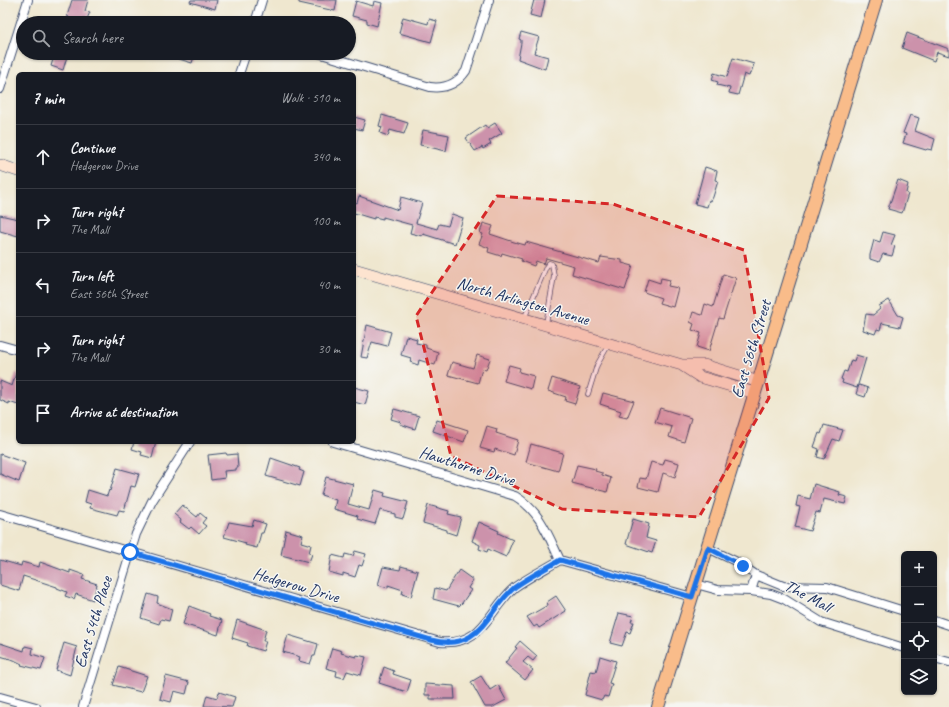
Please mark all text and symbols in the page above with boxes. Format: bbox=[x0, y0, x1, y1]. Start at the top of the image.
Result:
search box bbox=[16, 16, 356, 60]
icon: search bbox=[30, 27, 52, 49]
text: Search here bbox=[62, 29, 123, 48]
text: 7 min bbox=[32, 88, 65, 109]
text: Walk · 510 m bbox=[281, 90, 340, 106]
text: Continue bbox=[70, 139, 115, 158]
icon: ahead bbox=[32, 146, 54, 168]
text: 340 m bbox=[312, 149, 340, 165]
text: Hedgerow Drive bbox=[70, 158, 138, 174]
text: Turn right bbox=[70, 203, 123, 222]
icon: right bbox=[32, 210, 54, 232]
text: 100 m bbox=[312, 213, 340, 229]
text: The Mall bbox=[70, 222, 109, 238]
text: Turn left bbox=[70, 267, 113, 286]
street label: North Arlington Avenue bbox=[455, 272, 593, 330]
icon: left bbox=[32, 274, 54, 296]
text: 40 m bbox=[318, 277, 340, 293]
text: East 56th Street bbox=[70, 286, 148, 302]
street label: East 56th Street bbox=[726, 295, 777, 401]
text: Turn right bbox=[70, 331, 123, 350]
icon: right bbox=[32, 338, 54, 360]
text: 30 m bbox=[318, 341, 340, 357]
text: The Mall bbox=[70, 350, 109, 366]
icon: arrive bbox=[32, 402, 54, 424]
text: Arrive at destination bbox=[70, 403, 177, 422]
street label: Hawthorne Drive bbox=[417, 442, 519, 491]
route start bbox=[121, 543, 139, 561]
map controls bbox=[901, 551, 937, 695]
button: + bbox=[901, 551, 937, 587]
route end bbox=[734, 557, 752, 575]
street label: Hedgerow Drive bbox=[251, 563, 343, 608]
street label: East 54th Place bbox=[69, 572, 117, 670]
street label: The Mall bbox=[781, 575, 838, 619]
button: − bbox=[901, 587, 937, 623]
button: locate bbox=[901, 623, 937, 659]
button: layers bbox=[901, 659, 937, 695]

